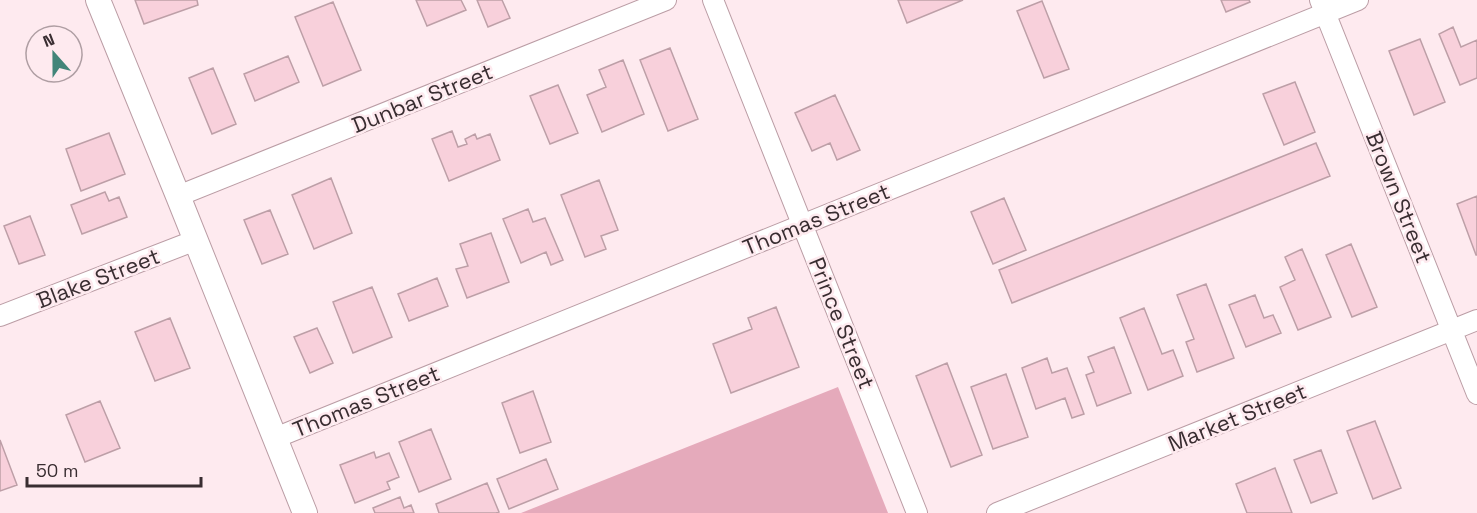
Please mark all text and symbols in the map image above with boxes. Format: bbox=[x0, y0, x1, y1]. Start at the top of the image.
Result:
north arrow bbox=[24, 24, 84, 84]
text: N bbox=[40, 29, 58, 52]
street label: Dunbar Street bbox=[347, 57, 497, 139]
street label: Brown Street bbox=[1360, 127, 1438, 267]
street label: Thomas Street bbox=[738, 177, 894, 261]
street label: Blake Street bbox=[32, 242, 164, 314]
street label: Prince Street bbox=[803, 253, 881, 393]
street label: Thomas Street bbox=[288, 359, 444, 443]
street label: Market Street bbox=[1164, 377, 1310, 457]
scale bar bbox=[27, 450, 201, 488]
text: 50 m bbox=[36, 459, 78, 482]

